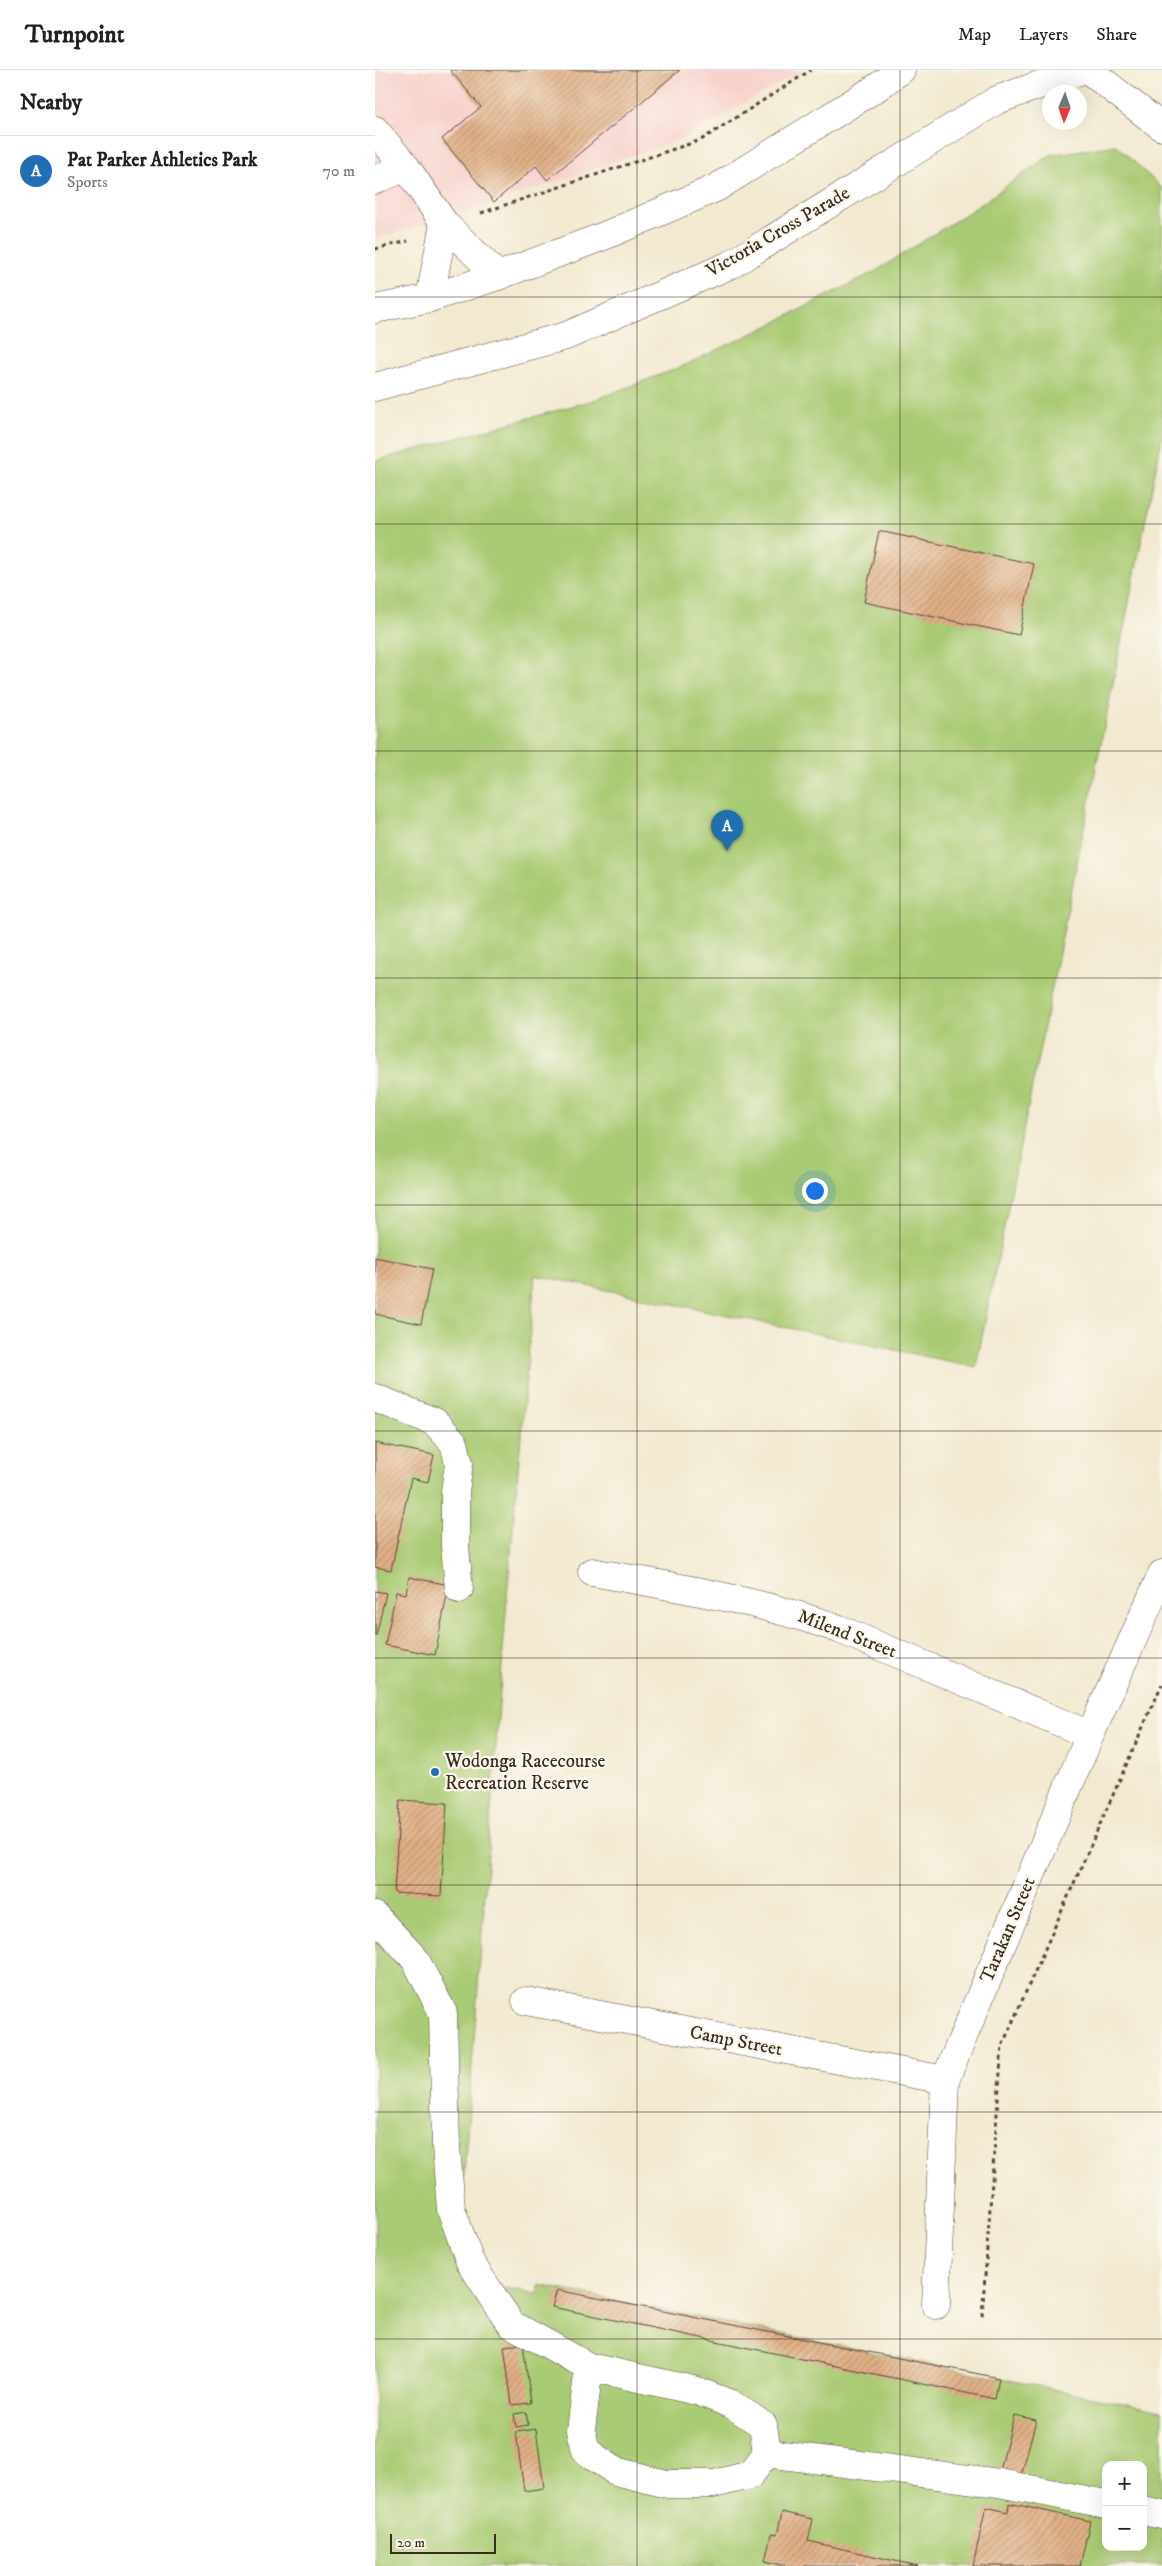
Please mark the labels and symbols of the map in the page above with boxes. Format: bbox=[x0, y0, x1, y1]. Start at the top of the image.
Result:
north arrow bbox=[1042, 85, 1087, 130]
street label: Victoria Cross Parade bbox=[701, 182, 854, 283]
pin: A bbox=[711, 810, 743, 851]
your location bbox=[802, 1178, 828, 1204]
street label: Milend Street bbox=[794, 1605, 900, 1663]
place label: Wodonga Racecourse Recreation Reserve bbox=[444, 1750, 606, 1795]
marker: Wodonga Racecourse Recreation Reserve bbox=[429, 1766, 441, 1778]
street label: Tarakan Street bbox=[975, 1874, 1041, 1986]
street label: Camp Street bbox=[688, 2021, 784, 2061]
scale bar bbox=[390, 2531, 496, 2554]

